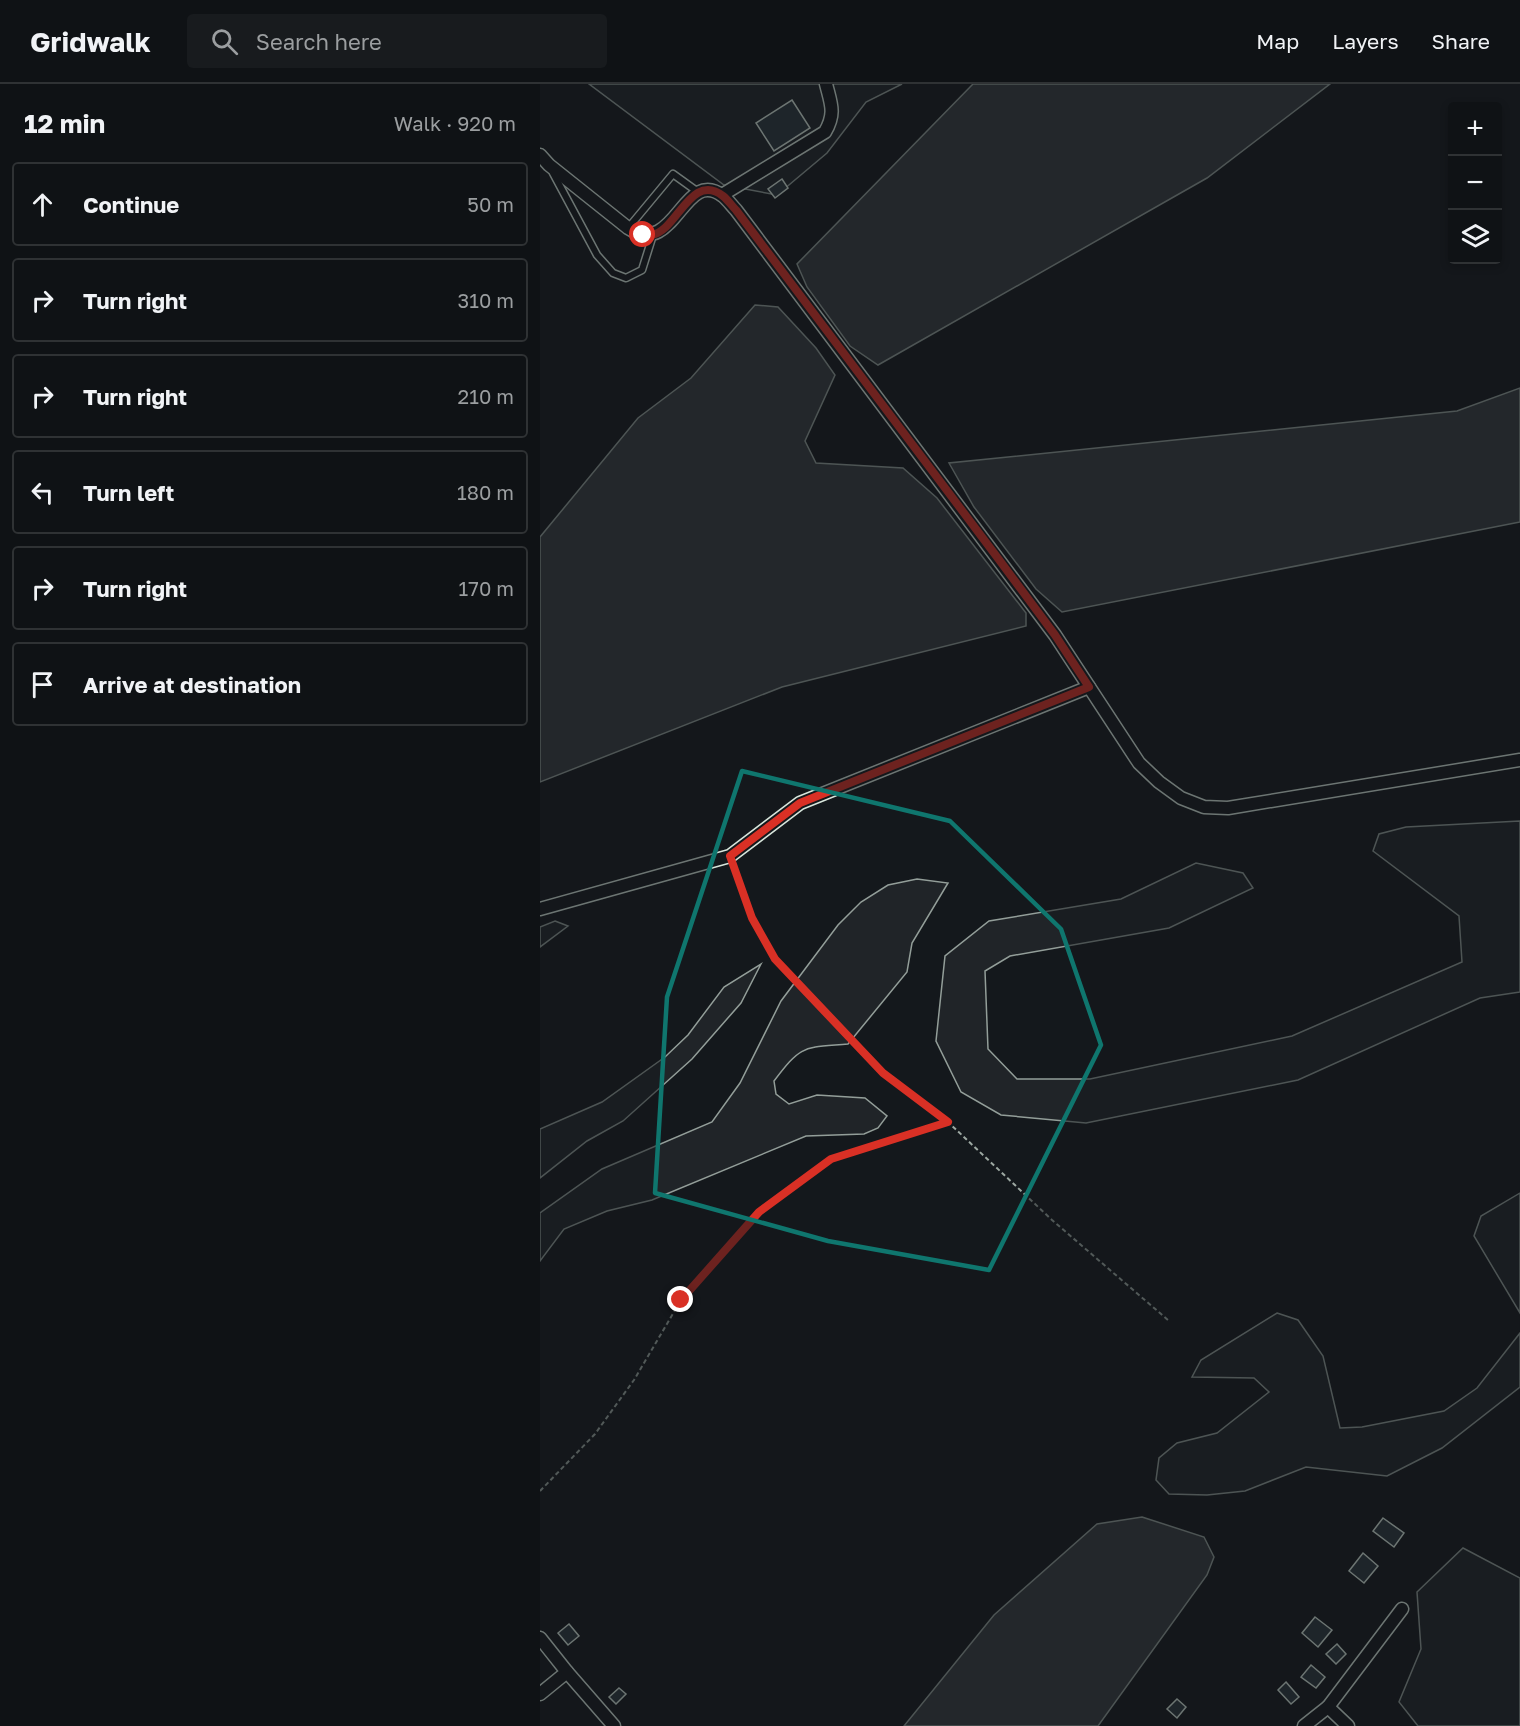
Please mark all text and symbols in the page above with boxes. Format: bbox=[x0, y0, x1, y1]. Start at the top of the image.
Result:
search box bbox=[187, 14, 607, 68]
text: Gridwalk bbox=[30, 25, 151, 58]
icon: search bbox=[208, 25, 241, 58]
text: Search here bbox=[256, 28, 382, 55]
text: Map bbox=[1256, 28, 1299, 54]
text: Layers bbox=[1332, 28, 1399, 54]
text: Share bbox=[1432, 28, 1490, 54]
map controls bbox=[1448, 102, 1502, 264]
button: + bbox=[1448, 102, 1502, 156]
text: 12 min bbox=[24, 108, 105, 139]
text: Walk · 920 m bbox=[394, 111, 516, 135]
button: − bbox=[1448, 156, 1502, 210]
icon: ahead bbox=[26, 188, 59, 221]
text: Continue bbox=[83, 191, 179, 218]
text: 50 m bbox=[467, 192, 514, 216]
button: layers bbox=[1448, 210, 1502, 264]
route start bbox=[629, 221, 655, 247]
icon: right bbox=[26, 284, 59, 317]
text: Turn right bbox=[83, 287, 187, 314]
text: 310 m bbox=[458, 288, 514, 312]
icon: right bbox=[26, 380, 59, 413]
text: Turn right bbox=[83, 383, 187, 410]
text: 210 m bbox=[458, 384, 514, 408]
icon: left bbox=[26, 476, 59, 509]
text: Turn left bbox=[83, 479, 174, 506]
text: 180 m bbox=[457, 480, 514, 504]
icon: right bbox=[26, 572, 59, 605]
text: Turn right bbox=[83, 575, 187, 602]
text: 170 m bbox=[459, 576, 514, 600]
icon: arrive bbox=[26, 668, 59, 701]
text: Arrive at destination bbox=[83, 671, 301, 698]
route end bbox=[667, 1286, 693, 1312]

